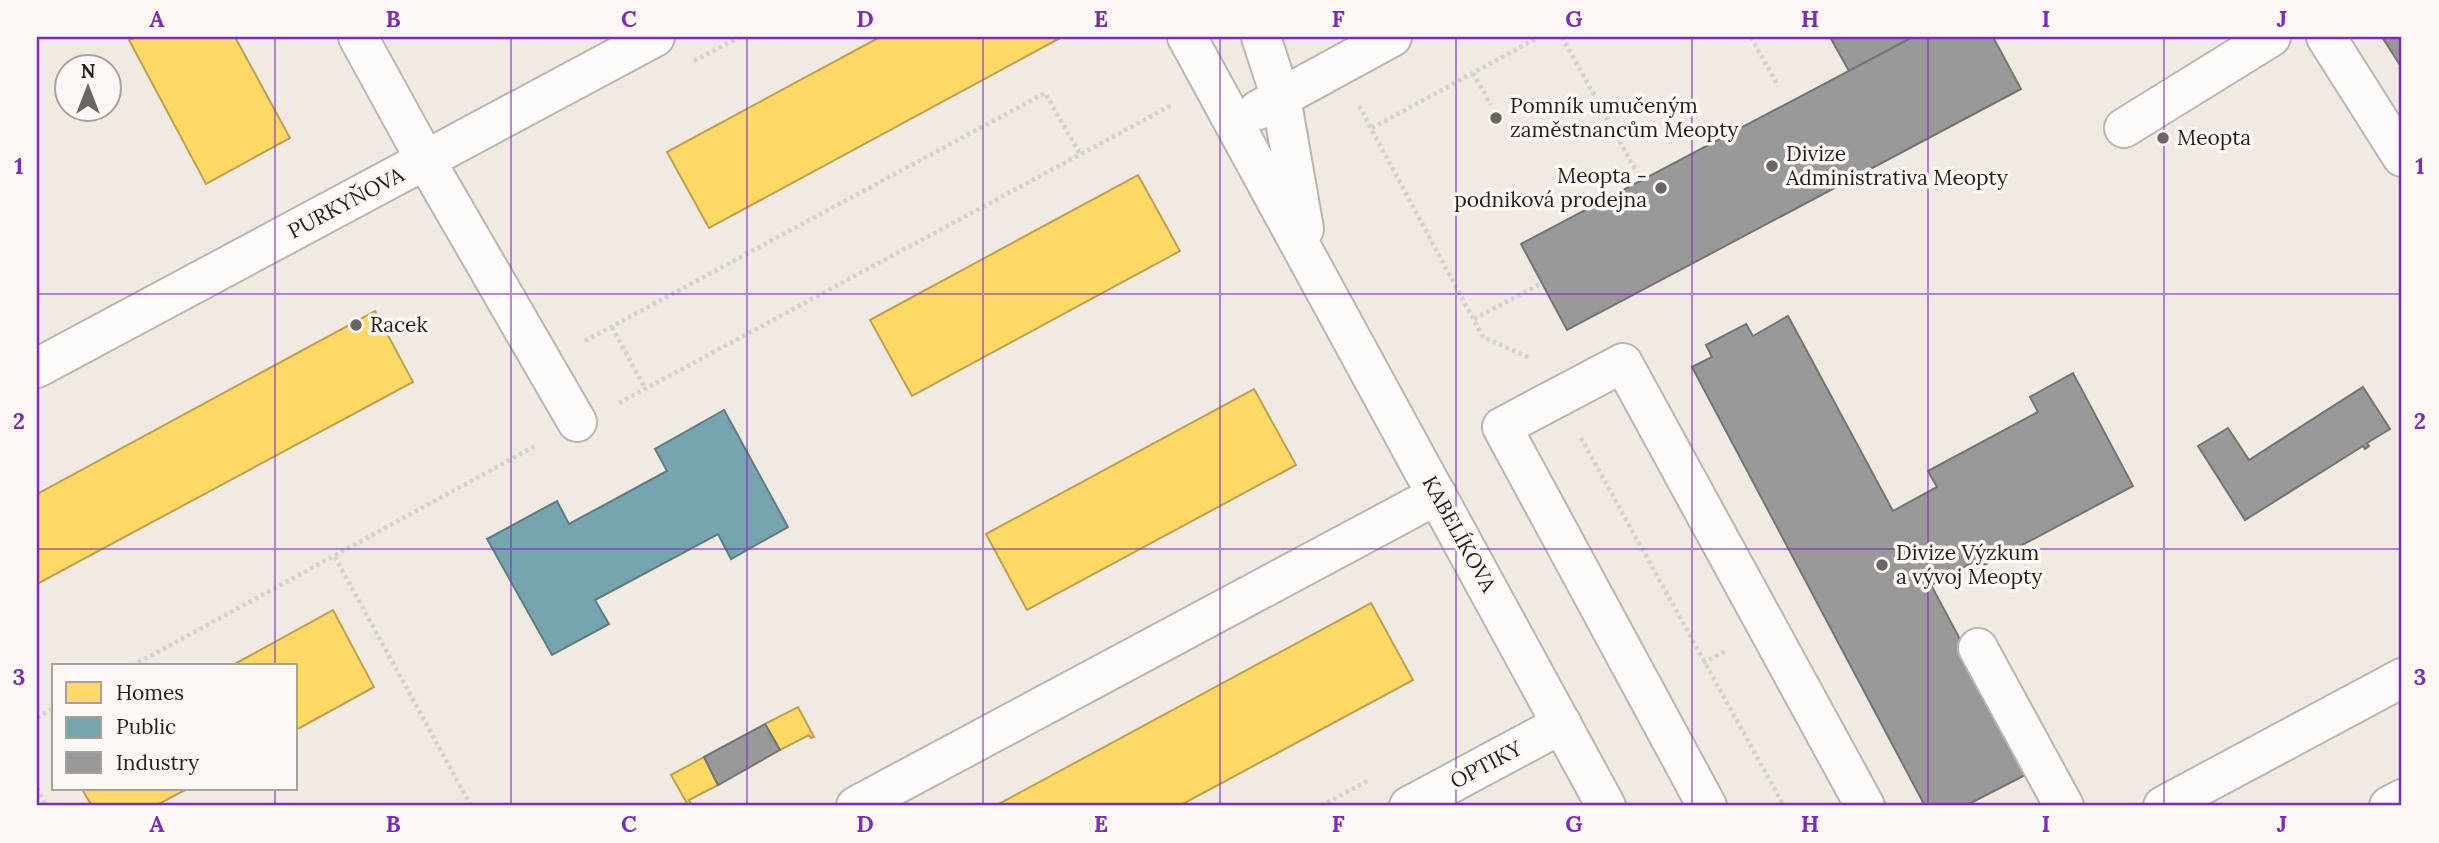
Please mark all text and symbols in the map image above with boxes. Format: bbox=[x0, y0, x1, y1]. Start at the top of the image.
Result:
text: A bbox=[149, 4, 165, 33]
text: B bbox=[385, 4, 401, 33]
text: C bbox=[621, 4, 637, 33]
text: D bbox=[856, 4, 874, 33]
text: E bbox=[1094, 4, 1108, 33]
text: F bbox=[1331, 4, 1345, 33]
text: G bbox=[1565, 4, 1583, 33]
text: H bbox=[1801, 4, 1819, 33]
text: I bbox=[2042, 4, 2050, 33]
text: J bbox=[2277, 4, 2287, 33]
north arrow bbox=[52, 52, 122, 122]
text: N bbox=[81, 59, 96, 83]
place label: Pomník umučeným zaměstnancům Meopty bbox=[1510, 92, 1738, 143]
marker: Pomník umučeným zaměstnancům Meopty bbox=[1488, 110, 1504, 126]
place label: Meopta bbox=[2177, 124, 2251, 151]
marker: Meopta bbox=[2155, 130, 2171, 146]
place label: Divize Administrativa Meopty bbox=[1785, 140, 2008, 191]
text: 1 bbox=[14, 151, 24, 180]
text: 1 bbox=[2415, 151, 2425, 180]
marker: Divize Administrativa Meopty bbox=[1764, 158, 1780, 174]
street label: PURKYŇOVA bbox=[283, 160, 409, 244]
place label: Meopta - podniková prodejna bbox=[1454, 162, 1647, 213]
marker: Meopta - podniková prodejna bbox=[1653, 180, 1669, 196]
place label: Racek bbox=[370, 311, 428, 338]
marker: Racek bbox=[348, 317, 364, 333]
text: 2 bbox=[13, 406, 25, 435]
text: 2 bbox=[2414, 406, 2426, 435]
street label: KABELÍKOVA bbox=[1416, 471, 1503, 597]
place label: Divize Výzkum a vývoj Meopty bbox=[1896, 539, 2042, 590]
marker: Divize Výzkum a vývoj Meopty bbox=[1874, 557, 1890, 573]
text: 3 bbox=[13, 662, 25, 691]
text: 3 bbox=[2414, 662, 2426, 691]
legend bbox=[52, 664, 298, 790]
text: Homes bbox=[116, 679, 184, 706]
text: Public bbox=[116, 713, 176, 740]
street label: OPTIKY bbox=[1445, 734, 1527, 795]
text: Industry bbox=[116, 749, 199, 776]
text: A bbox=[149, 809, 165, 838]
text: B bbox=[385, 809, 401, 838]
text: C bbox=[621, 809, 637, 838]
text: D bbox=[856, 809, 874, 838]
text: E bbox=[1094, 809, 1108, 838]
text: F bbox=[1331, 809, 1345, 838]
text: G bbox=[1565, 809, 1583, 838]
text: H bbox=[1801, 809, 1819, 838]
text: I bbox=[2042, 809, 2050, 838]
text: J bbox=[2277, 809, 2287, 838]

